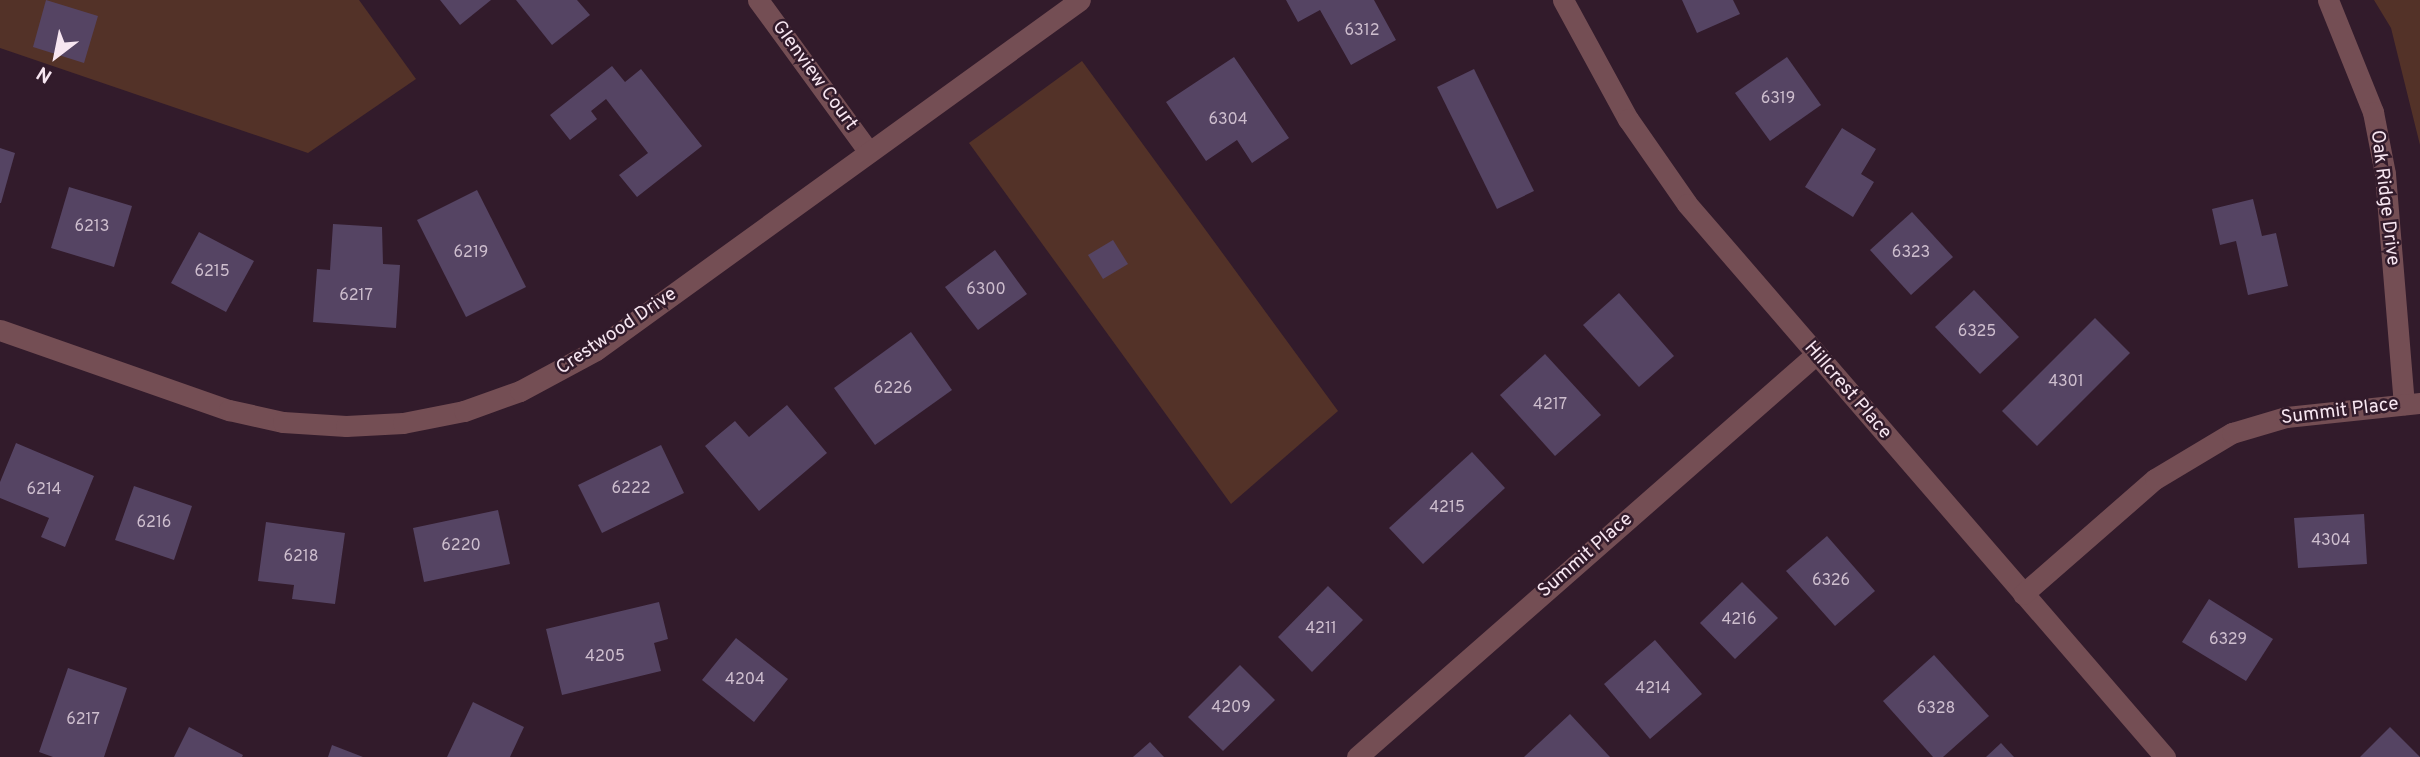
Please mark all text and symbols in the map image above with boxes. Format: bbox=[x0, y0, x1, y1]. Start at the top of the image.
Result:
street label: Glenview Court bbox=[766, 17, 862, 135]
north arrow bbox=[21, 21, 91, 91]
house number: 6312 bbox=[1345, 21, 1379, 41]
text: N bbox=[33, 60, 57, 88]
house number: 6319 bbox=[1761, 89, 1795, 109]
house number: 6304 bbox=[1208, 110, 1248, 130]
street label: Oak Ridge Drive bbox=[2364, 129, 2404, 267]
house number: 6213 bbox=[75, 217, 109, 237]
house number: 6219 bbox=[454, 243, 488, 263]
house number: 6323 bbox=[1892, 243, 1930, 263]
house number: 6215 bbox=[194, 262, 230, 282]
house number: 6300 bbox=[966, 280, 1006, 300]
street label: Crestwood Drive bbox=[553, 283, 681, 381]
house number: 6217 bbox=[339, 286, 373, 306]
house number: 6325 bbox=[1958, 322, 1996, 342]
street label: Hillcrest Place bbox=[1798, 337, 1896, 445]
house number: 4301 bbox=[2048, 372, 2084, 392]
house number: 6226 bbox=[874, 379, 912, 399]
street label: Summit Place bbox=[2280, 393, 2400, 431]
house number: 4217 bbox=[1533, 395, 1567, 415]
house number: 6222 bbox=[612, 479, 650, 499]
house number: 6214 bbox=[27, 480, 61, 500]
house number: 4215 bbox=[1429, 498, 1465, 518]
street label: Summit Place bbox=[1534, 509, 1638, 603]
house number: 6216 bbox=[137, 513, 171, 533]
house number: 4304 bbox=[2311, 531, 2351, 551]
house number: 6220 bbox=[441, 536, 481, 556]
house number: 6218 bbox=[283, 547, 319, 567]
house number: 6326 bbox=[1812, 571, 1850, 591]
house number: 4216 bbox=[1721, 610, 1757, 630]
house number: 4211 bbox=[1305, 619, 1337, 639]
house number: 6329 bbox=[2209, 630, 2247, 650]
house number: 4205 bbox=[585, 647, 625, 667]
house number: 4204 bbox=[725, 670, 765, 690]
house number: 4214 bbox=[1635, 679, 1671, 699]
house number: 4209 bbox=[1211, 698, 1251, 718]
house number: 6328 bbox=[1917, 699, 1955, 719]
house number: 6217 bbox=[66, 710, 100, 730]

